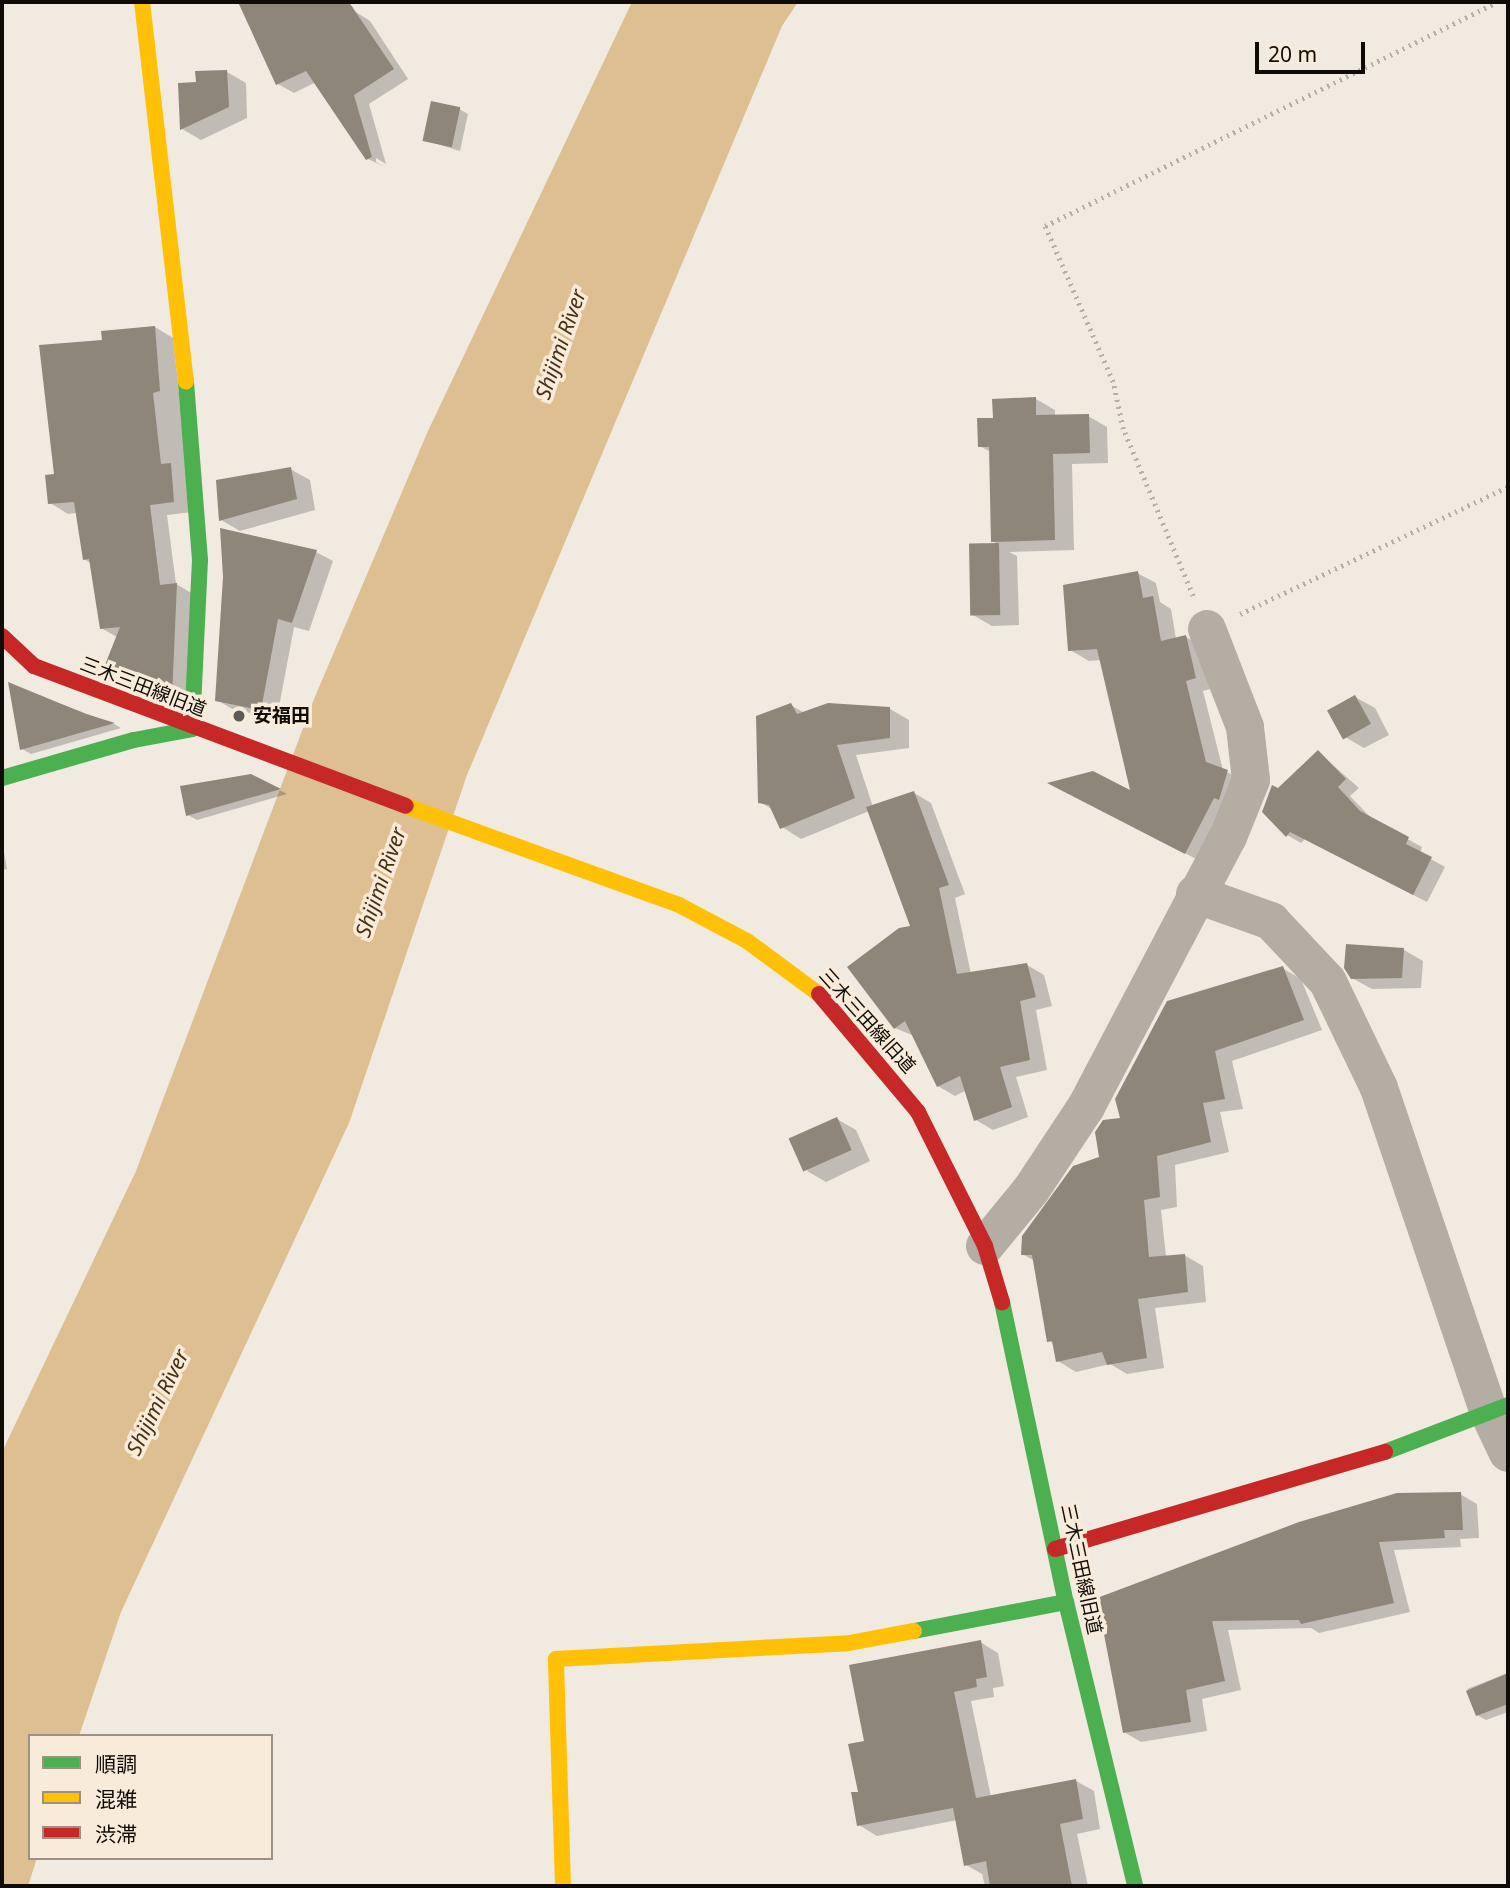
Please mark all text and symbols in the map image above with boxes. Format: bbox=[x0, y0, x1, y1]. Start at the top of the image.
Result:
scale bar bbox=[1258, 28, 1368, 72]
text: 20 m bbox=[1268, 40, 1317, 68]
water label: Shijimi River bbox=[529, 286, 591, 402]
street label: 三木三田線旧道 bbox=[77, 653, 209, 721]
place label: 安福田 bbox=[253, 705, 310, 727]
marker: 安福田 bbox=[231, 708, 247, 724]
water label: Shijimi River bbox=[349, 824, 411, 940]
street label: 三木三田線旧道 bbox=[814, 964, 920, 1078]
water label: Shijimi River bbox=[121, 1345, 193, 1459]
street label: 三木三田線旧道 bbox=[1056, 1502, 1106, 1636]
legend bbox=[28, 1734, 273, 1860]
text: 順調 bbox=[95, 1750, 137, 1778]
text: 混雑 bbox=[95, 1785, 137, 1813]
text: 渋滞 bbox=[95, 1820, 137, 1848]

